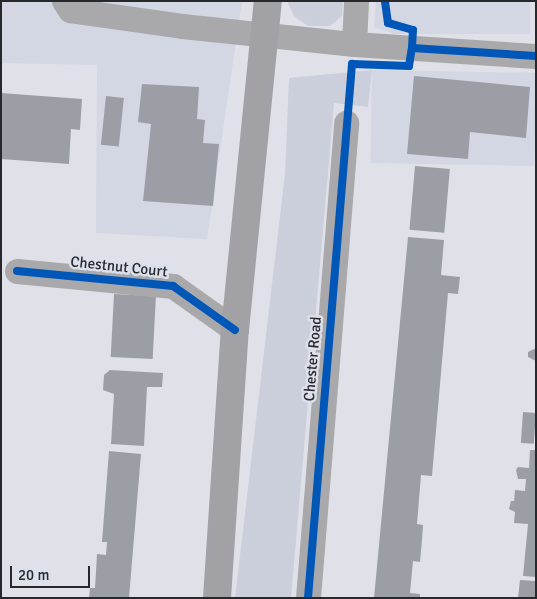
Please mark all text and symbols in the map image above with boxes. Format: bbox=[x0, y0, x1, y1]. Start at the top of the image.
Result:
street label: Chestnut Court bbox=[70, 253, 168, 281]
street label: Chester Road bbox=[300, 316, 326, 402]
scale bar bbox=[12, 556, 92, 588]
text: 20 m bbox=[18, 566, 49, 584]

